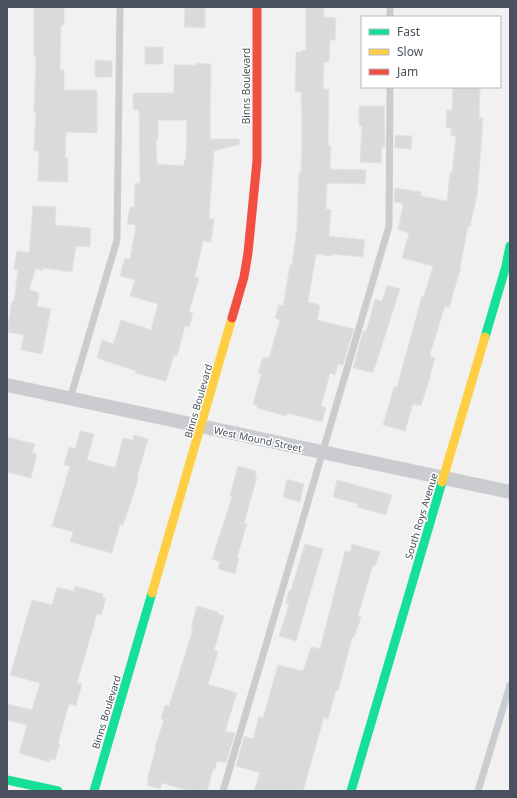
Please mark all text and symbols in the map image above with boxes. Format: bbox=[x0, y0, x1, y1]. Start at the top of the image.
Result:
legend bbox=[361, 16, 501, 88]
text: Fast bbox=[397, 23, 421, 40]
text: Slow bbox=[397, 43, 424, 60]
street label: Binns Boulevard bbox=[239, 48, 253, 124]
text: Jam bbox=[396, 63, 418, 80]
street label: Binns Boulevard bbox=[181, 362, 215, 440]
street label: West Mound Street bbox=[213, 423, 304, 455]
street label: South Roys Avenue bbox=[401, 471, 441, 561]
street label: Binns Boulevard bbox=[88, 673, 124, 751]

